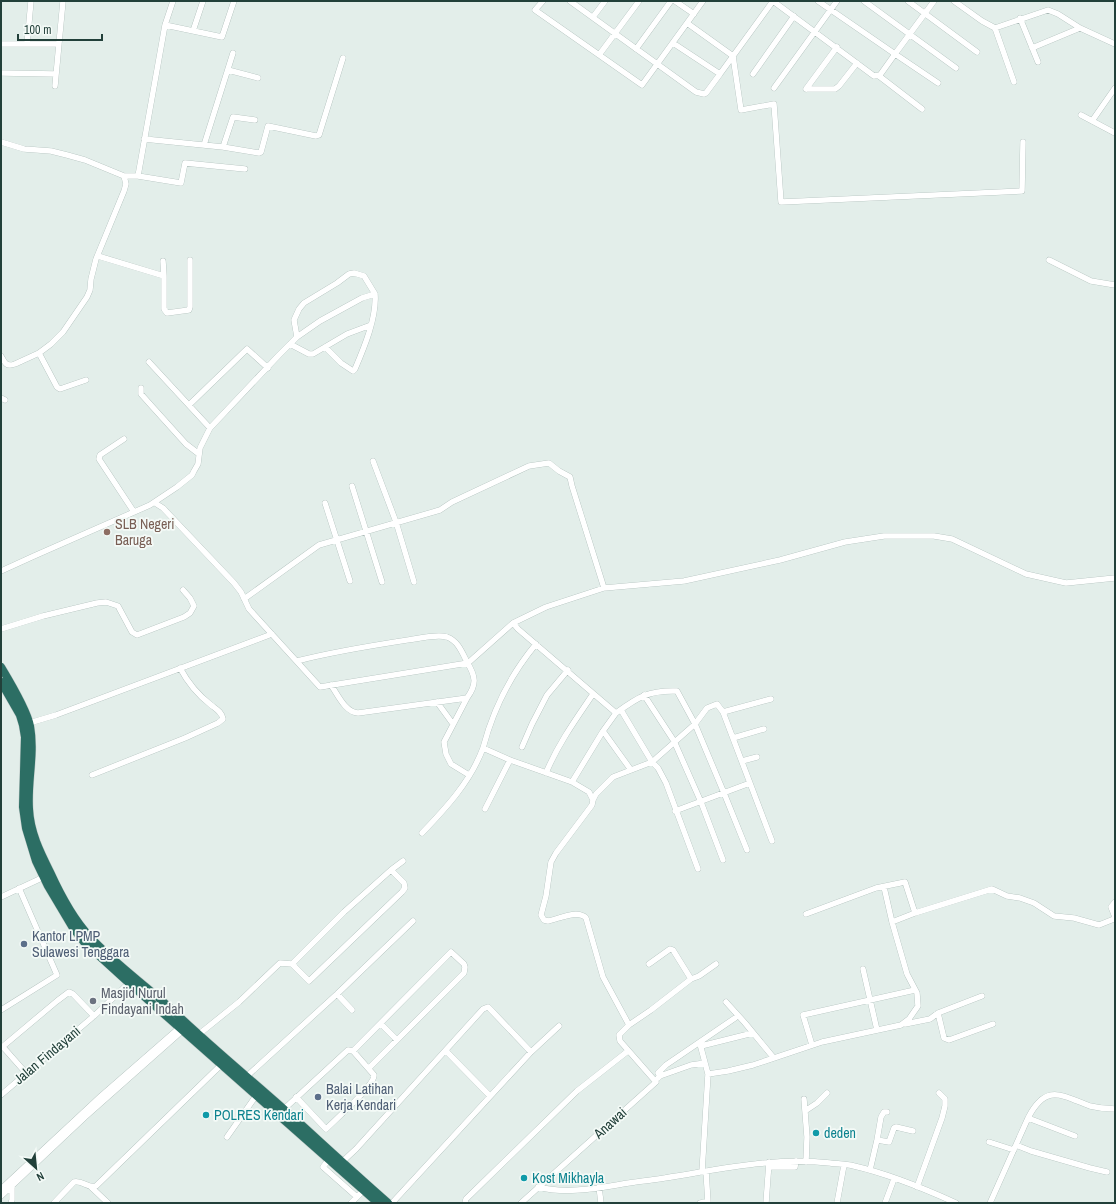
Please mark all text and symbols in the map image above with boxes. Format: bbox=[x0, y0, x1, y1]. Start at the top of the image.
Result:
scale bar bbox=[18, 16, 102, 42]
text: 100 m bbox=[24, 22, 51, 38]
place label: SLB Negeri Baruga bbox=[115, 515, 174, 549]
marker: SLB Negeri Baruga bbox=[102, 527, 112, 537]
place label: Kantor LPMP Sulawesi Tenggara bbox=[32, 927, 130, 961]
marker: Kantor LPMP Sulawesi Tenggara bbox=[19, 939, 29, 949]
place label: Masjid Nurul Findayani Indah bbox=[101, 984, 184, 1018]
marker: Masjid Nurul Findayani Indah bbox=[88, 996, 98, 1006]
street label: Jalan Findayani bbox=[10, 1022, 84, 1088]
place label: Balai Latihan Kerja Kendari bbox=[326, 1080, 396, 1114]
marker: Balai Latihan Kerja Kendari bbox=[313, 1092, 323, 1102]
street label: Anawai bbox=[589, 1103, 630, 1143]
place label: POLRES Kendari bbox=[214, 1106, 304, 1124]
marker: POLRES Kendari bbox=[201, 1110, 211, 1120]
place label: deden bbox=[824, 1124, 856, 1142]
marker: deden bbox=[811, 1128, 821, 1138]
north arrow bbox=[16, 1148, 56, 1188]
text: N bbox=[34, 1169, 47, 1185]
place label: Kost Mikhayla bbox=[532, 1169, 605, 1187]
marker: Kost Mikhayla bbox=[519, 1173, 529, 1183]

